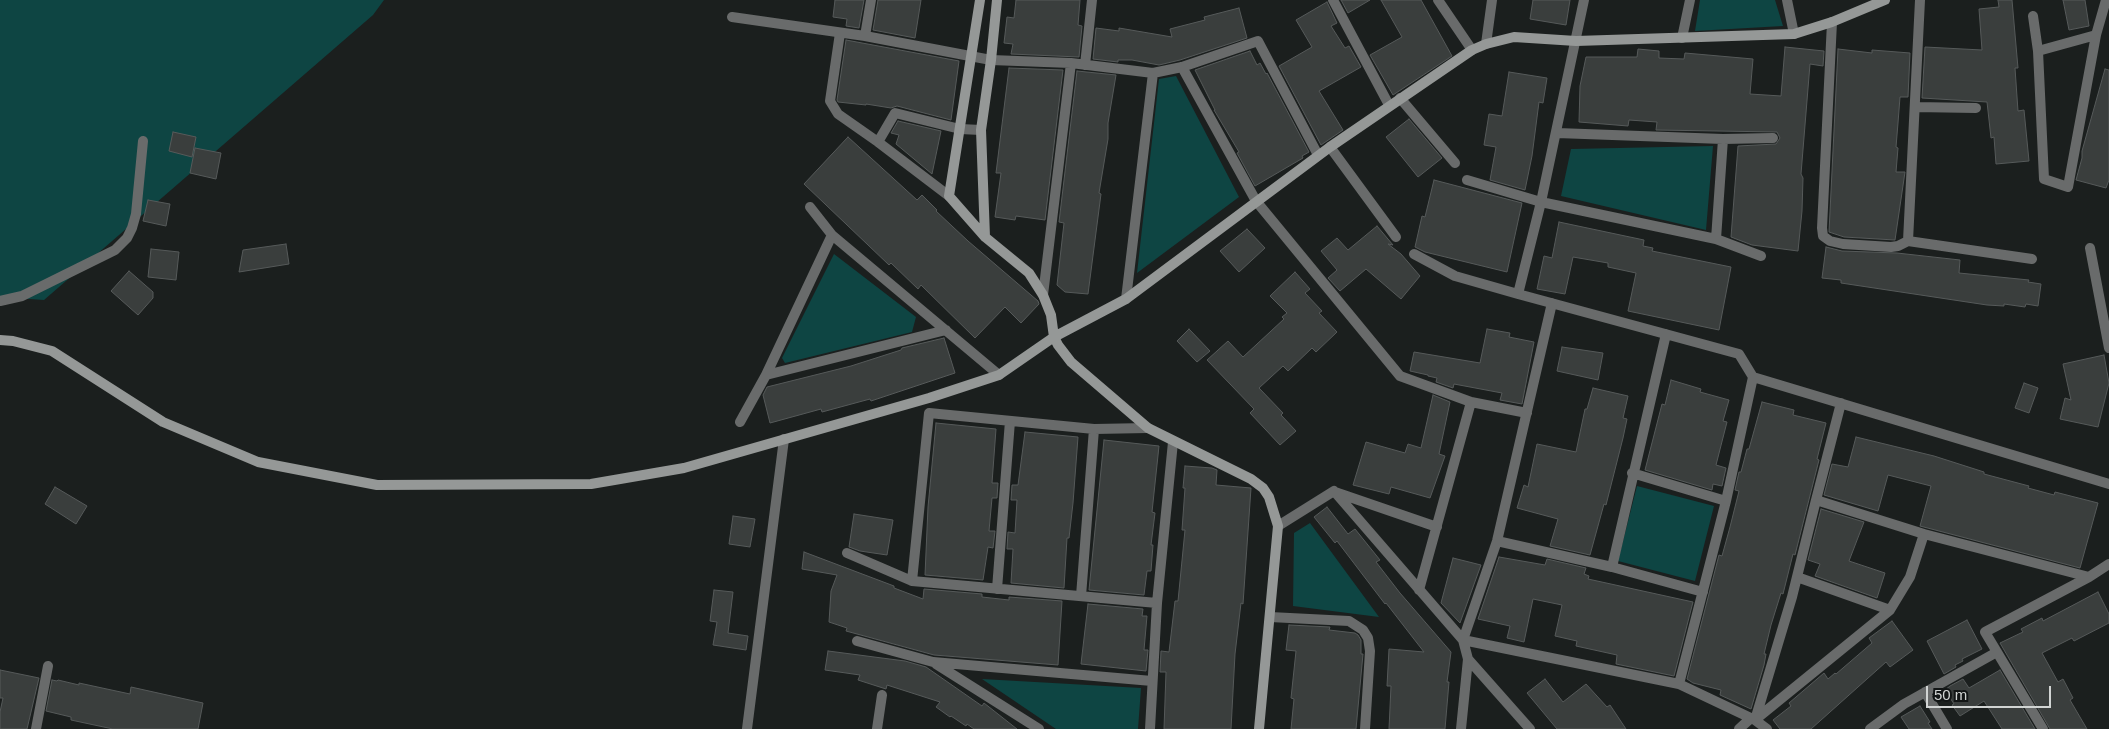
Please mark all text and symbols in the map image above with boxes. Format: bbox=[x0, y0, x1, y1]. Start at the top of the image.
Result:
scale bar bbox=[1929, 676, 2054, 708]
text: 50 m bbox=[1934, 686, 1967, 703]

